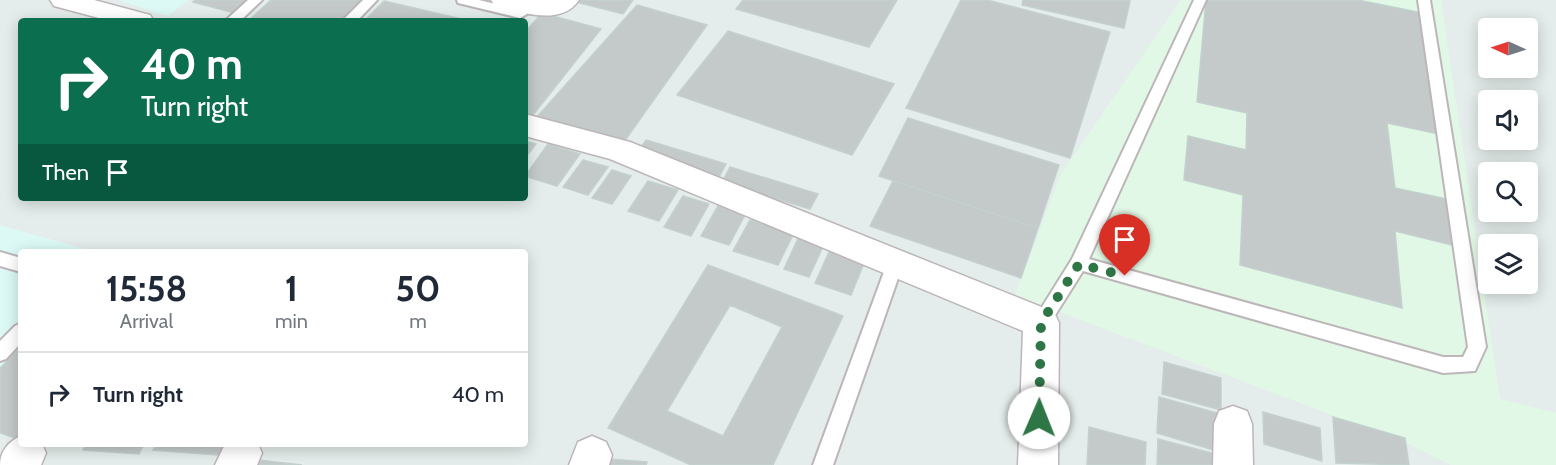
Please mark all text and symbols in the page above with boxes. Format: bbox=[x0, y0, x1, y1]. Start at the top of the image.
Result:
north arrow bbox=[1478, 18, 1538, 78]
map controls bbox=[1478, 18, 1538, 294]
text: 40 m bbox=[141, 38, 243, 90]
icon: right bbox=[42, 42, 120, 120]
text: Turn right bbox=[141, 90, 248, 123]
button: sound bbox=[1478, 90, 1538, 150]
icon: arrive bbox=[101, 156, 134, 189]
text: Then bbox=[42, 159, 89, 186]
button: search bbox=[1478, 162, 1538, 222]
pin bbox=[1099, 214, 1150, 276]
icon: arrive bbox=[1108, 223, 1141, 256]
button: layers bbox=[1478, 234, 1538, 294]
text: 15:58 bbox=[106, 266, 187, 310]
text: 1 bbox=[285, 266, 298, 310]
text: 50 bbox=[396, 266, 440, 310]
text: Arrival bbox=[120, 309, 173, 333]
text: min bbox=[275, 309, 308, 333]
text: m bbox=[409, 309, 427, 333]
icon: right bbox=[42, 378, 75, 411]
text: Turn right bbox=[93, 381, 183, 408]
text: 40 m bbox=[452, 381, 504, 408]
position arrow bbox=[1007, 386, 1071, 450]

